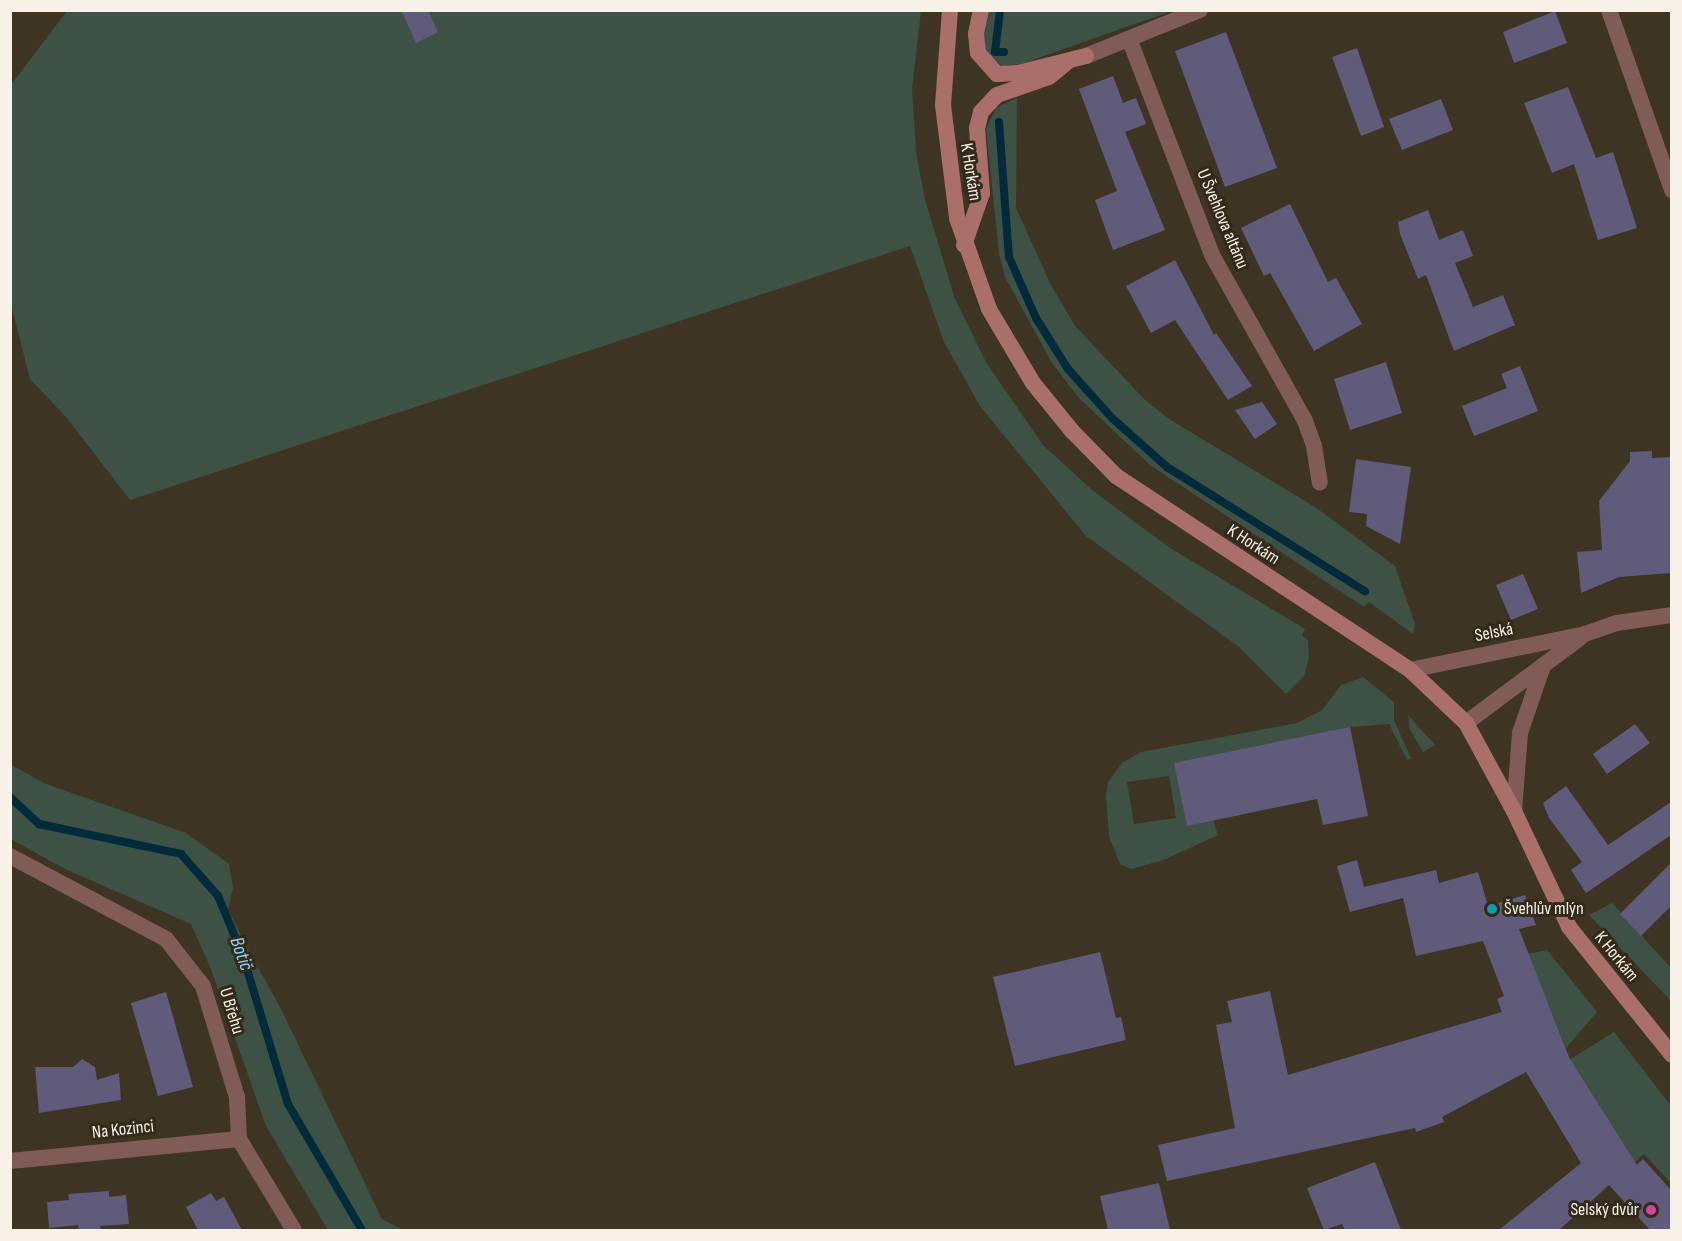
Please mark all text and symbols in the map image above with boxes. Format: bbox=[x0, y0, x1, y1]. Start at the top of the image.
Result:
street label: K Horkám bbox=[955, 142, 985, 202]
street label: U Švehlova altánu bbox=[1191, 166, 1253, 272]
street label: K Horkám bbox=[1223, 520, 1283, 570]
street label: Selská bbox=[1473, 619, 1515, 647]
place label: Švehlův mlýn bbox=[1504, 898, 1584, 920]
marker: Švehlův mlýn bbox=[1485, 902, 1499, 916]
street label: K Horkám bbox=[1589, 928, 1643, 986]
water label: Botič bbox=[224, 934, 258, 974]
street label: U Břehu bbox=[214, 985, 248, 1037]
street label: Na Kozinci bbox=[91, 1116, 155, 1144]
place label: Selský dvůr bbox=[1570, 1199, 1639, 1221]
marker: Selský dvůr bbox=[1644, 1203, 1658, 1217]

